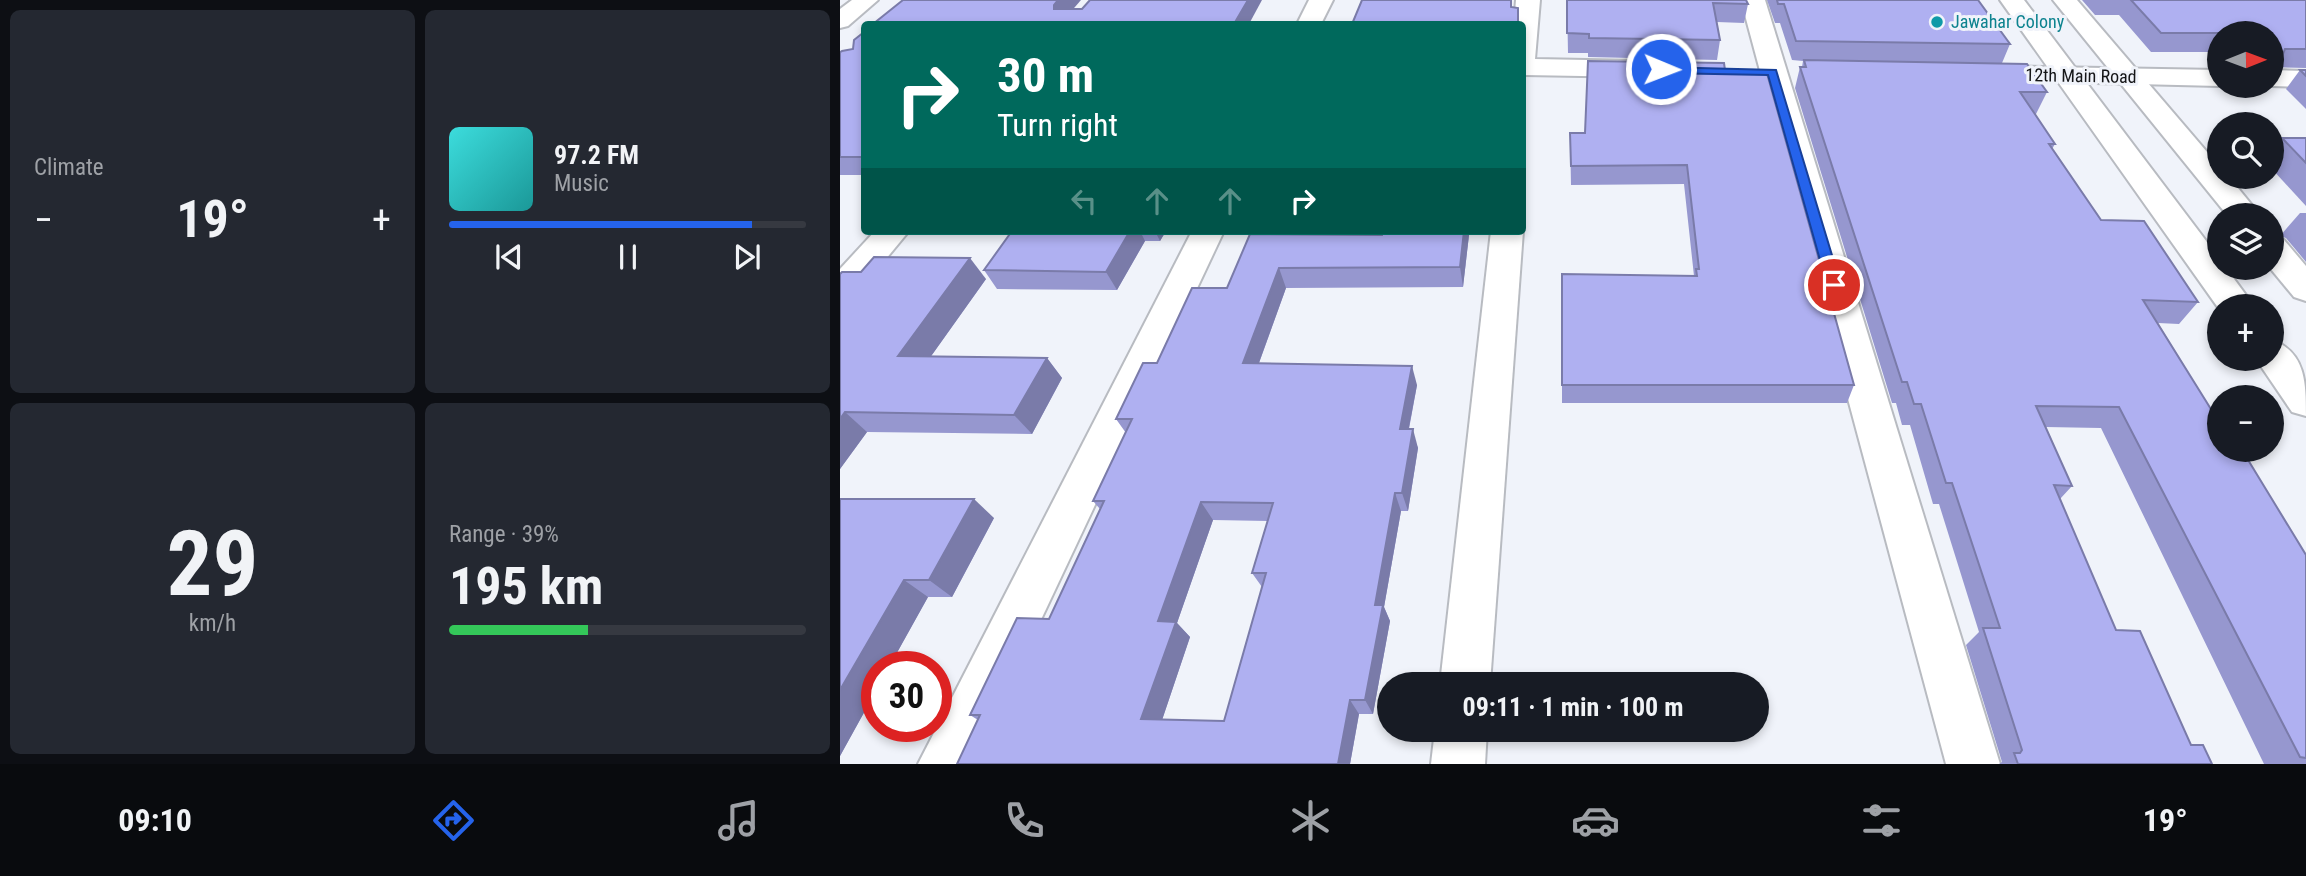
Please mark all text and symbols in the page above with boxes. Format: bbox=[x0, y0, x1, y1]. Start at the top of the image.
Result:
place label: Jawahar Colony bbox=[1951, 11, 2065, 32]
marker: Jawahar Colony bbox=[1929, 14, 1945, 30]
north arrow bbox=[2207, 21, 2284, 98]
map controls bbox=[2207, 21, 2284, 462]
position arrow bbox=[1624, 32, 1698, 106]
text: 30 m bbox=[997, 47, 1094, 104]
icon: right bbox=[882, 49, 973, 140]
street label: 12th Main Road bbox=[2025, 64, 2137, 87]
text: Turn right bbox=[997, 106, 1118, 144]
button: search bbox=[2207, 112, 2284, 189]
text: 97.2 FM bbox=[554, 140, 639, 170]
text: Climate bbox=[34, 154, 104, 181]
text: Music bbox=[554, 170, 609, 197]
icon: left bbox=[1065, 182, 1103, 220]
icon: ahead bbox=[1138, 182, 1176, 220]
icon: ahead bbox=[1211, 182, 1249, 220]
icon: right bbox=[1284, 182, 1322, 220]
text: 19° bbox=[176, 189, 249, 250]
text: − bbox=[34, 198, 53, 242]
text: + bbox=[372, 198, 391, 242]
button: layers bbox=[2207, 203, 2284, 280]
icon: previous bbox=[490, 238, 528, 276]
icon: pause bbox=[609, 238, 647, 276]
icon: next bbox=[728, 238, 766, 276]
pin bbox=[1804, 255, 1864, 315]
icon: arrive bbox=[1815, 266, 1853, 304]
button: + bbox=[2207, 294, 2284, 371]
button: − bbox=[2207, 385, 2284, 462]
text: 29 bbox=[167, 511, 258, 617]
text: Range · 39% bbox=[449, 521, 559, 548]
text: 195 km bbox=[449, 556, 603, 617]
text: km/h bbox=[189, 610, 236, 637]
speed limit sign: 30 bbox=[861, 651, 952, 742]
text: 09:11 · 1 min · 100 m bbox=[1463, 692, 1683, 722]
icon: directions bbox=[429, 796, 478, 845]
icon: music bbox=[714, 796, 763, 845]
icon: phone bbox=[1000, 796, 1049, 845]
icon: climate bbox=[1286, 796, 1335, 845]
icon: car bbox=[1571, 796, 1620, 845]
icon: filters bbox=[1857, 796, 1906, 845]
text: 09:10 bbox=[118, 801, 192, 839]
text: 19° bbox=[2143, 801, 2188, 839]

